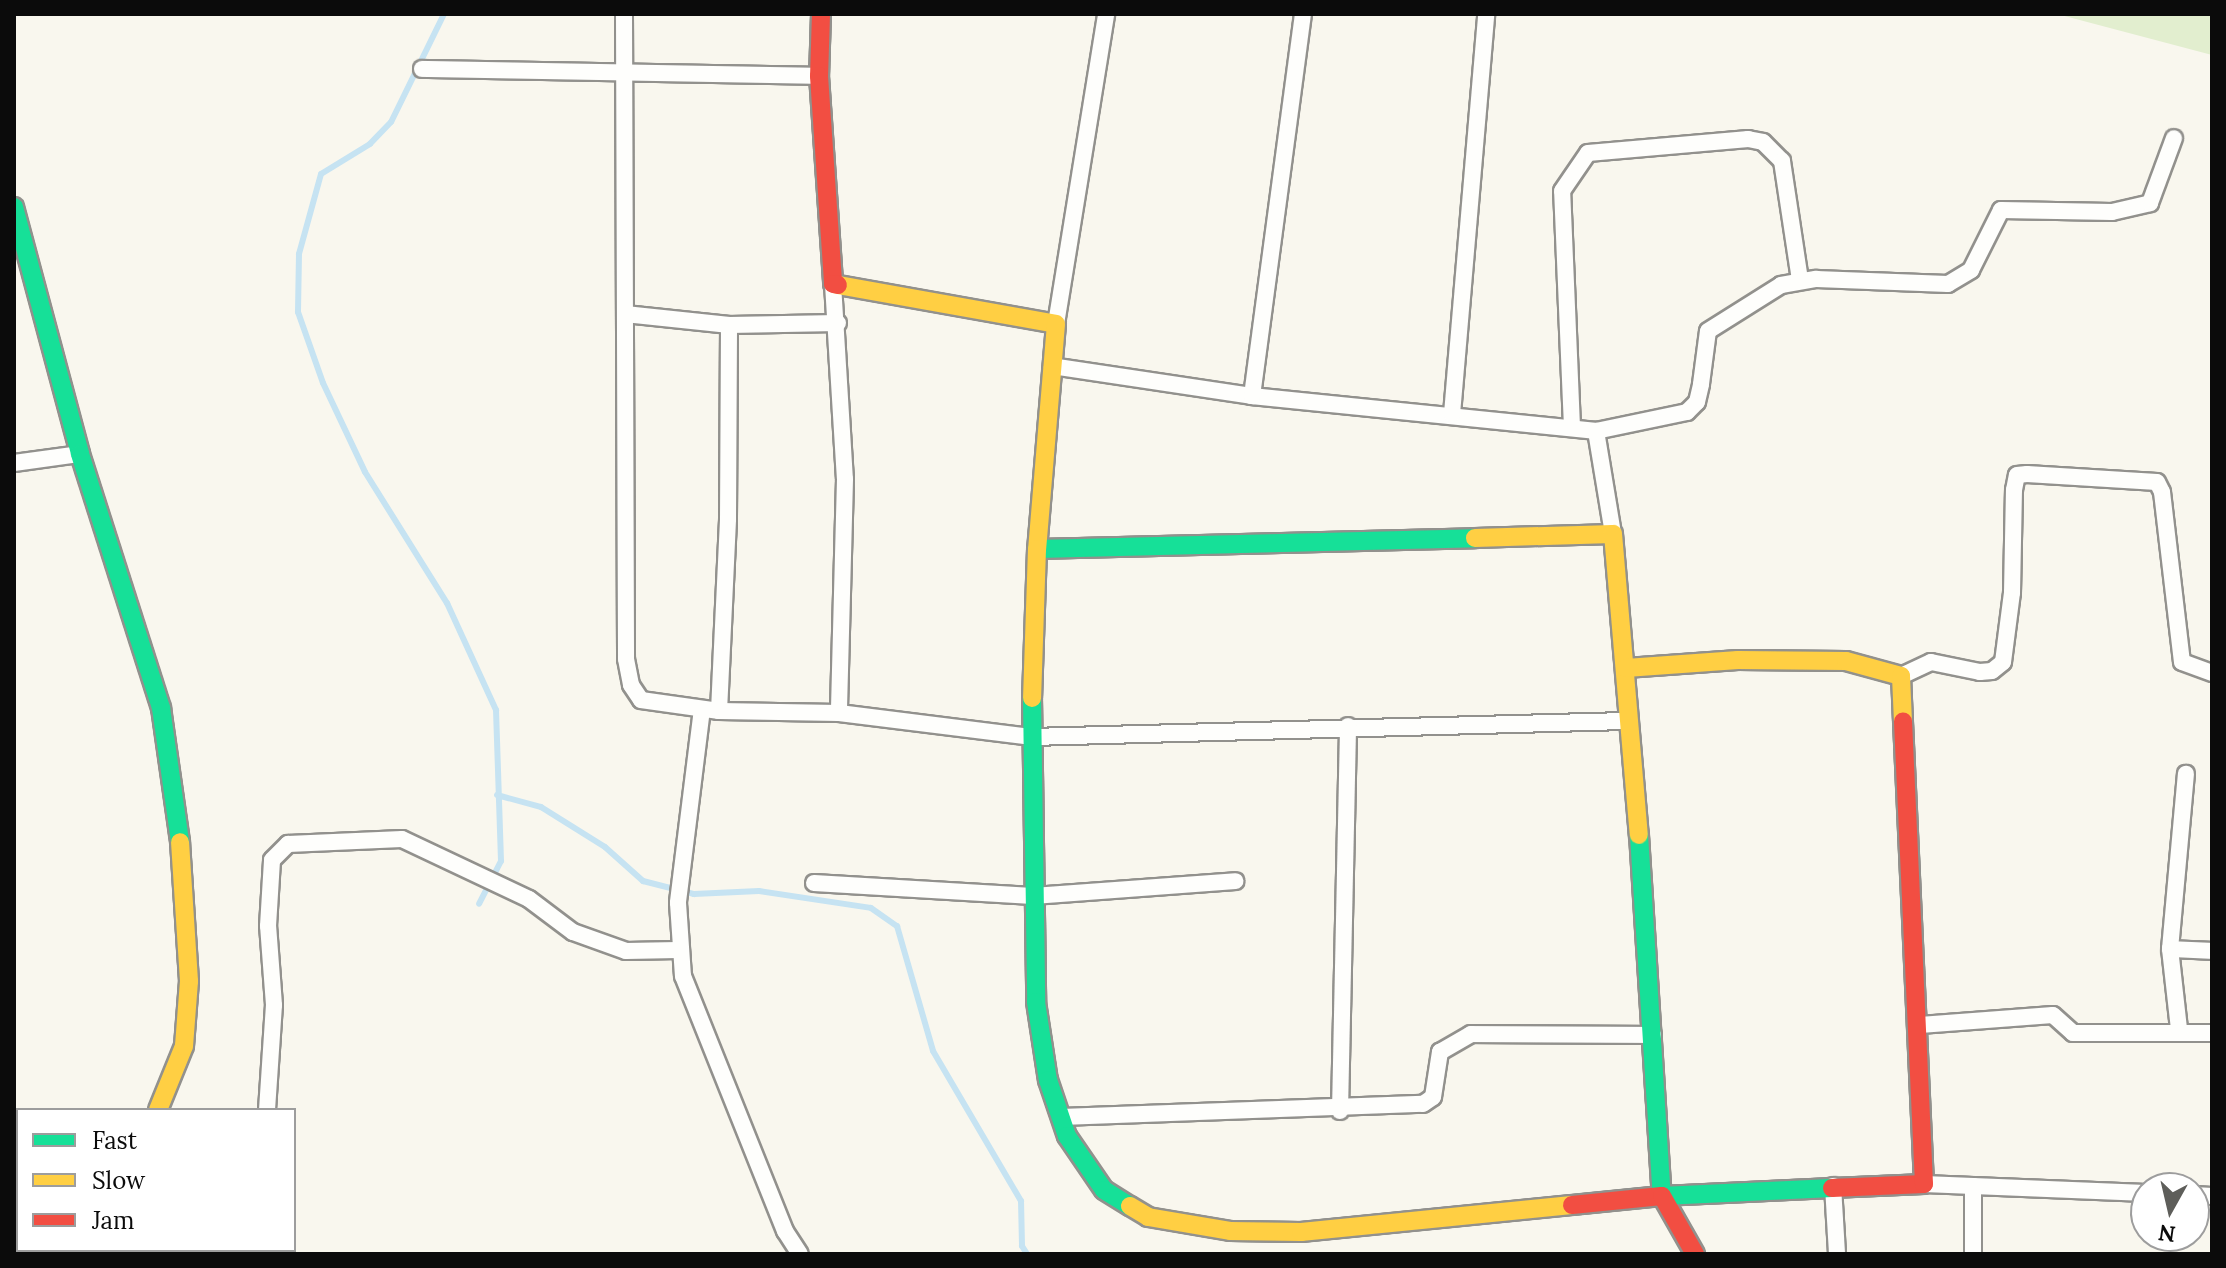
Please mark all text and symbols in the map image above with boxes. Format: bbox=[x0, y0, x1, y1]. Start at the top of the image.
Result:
legend bbox=[16, 1108, 296, 1252]
text: Fast bbox=[92, 1125, 137, 1156]
text: Slow bbox=[92, 1165, 145, 1196]
north arrow bbox=[2130, 1172, 2210, 1252]
text: Jam bbox=[92, 1205, 134, 1236]
text: N bbox=[2157, 1219, 2177, 1249]

